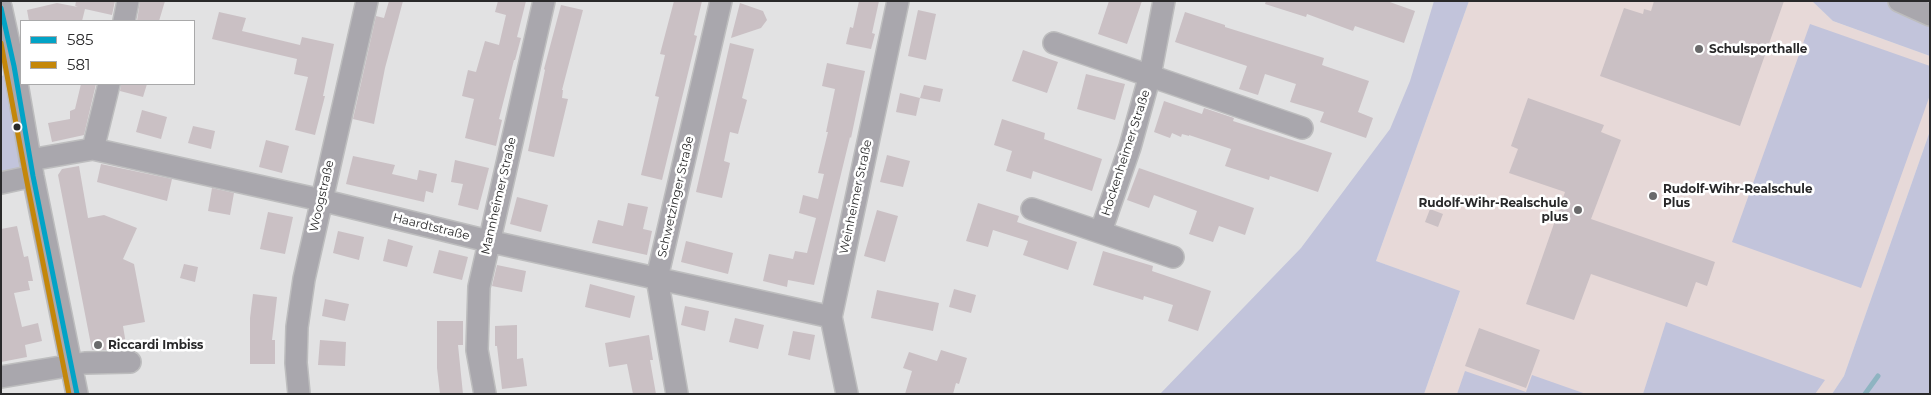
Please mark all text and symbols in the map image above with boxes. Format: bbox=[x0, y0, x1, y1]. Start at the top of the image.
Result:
legend bbox=[20, 20, 195, 85]
text: 585 bbox=[67, 30, 94, 49]
place label: Schulsporthalle bbox=[1709, 42, 1807, 56]
marker: Schulsporthalle bbox=[1693, 43, 1705, 55]
text: 581 bbox=[67, 55, 90, 74]
street label: Hockenheimer Straße bbox=[1099, 88, 1153, 218]
unlabelled marker bbox=[12, 122, 22, 132]
street label: Schwetzinger Straße bbox=[655, 135, 697, 259]
street label: Mannheimer Straße bbox=[478, 136, 520, 256]
street label: Weinheimer Straße bbox=[837, 138, 875, 256]
street label: Woogstraße bbox=[307, 159, 337, 233]
place label: Rudolf-Wihr-Realschule Plus bbox=[1663, 182, 1813, 210]
marker: Rudolf-Wihr-Realschule Plus bbox=[1647, 190, 1659, 202]
place label: Rudolf-Wihr-Realschule plus bbox=[1418, 196, 1568, 224]
marker: Rudolf-Wihr-Realschule plus bbox=[1572, 204, 1584, 216]
street label: Haardtstraße bbox=[391, 210, 471, 244]
place label: Riccardi Imbiss bbox=[108, 338, 203, 352]
marker: Riccardi Imbiss bbox=[92, 339, 104, 351]

